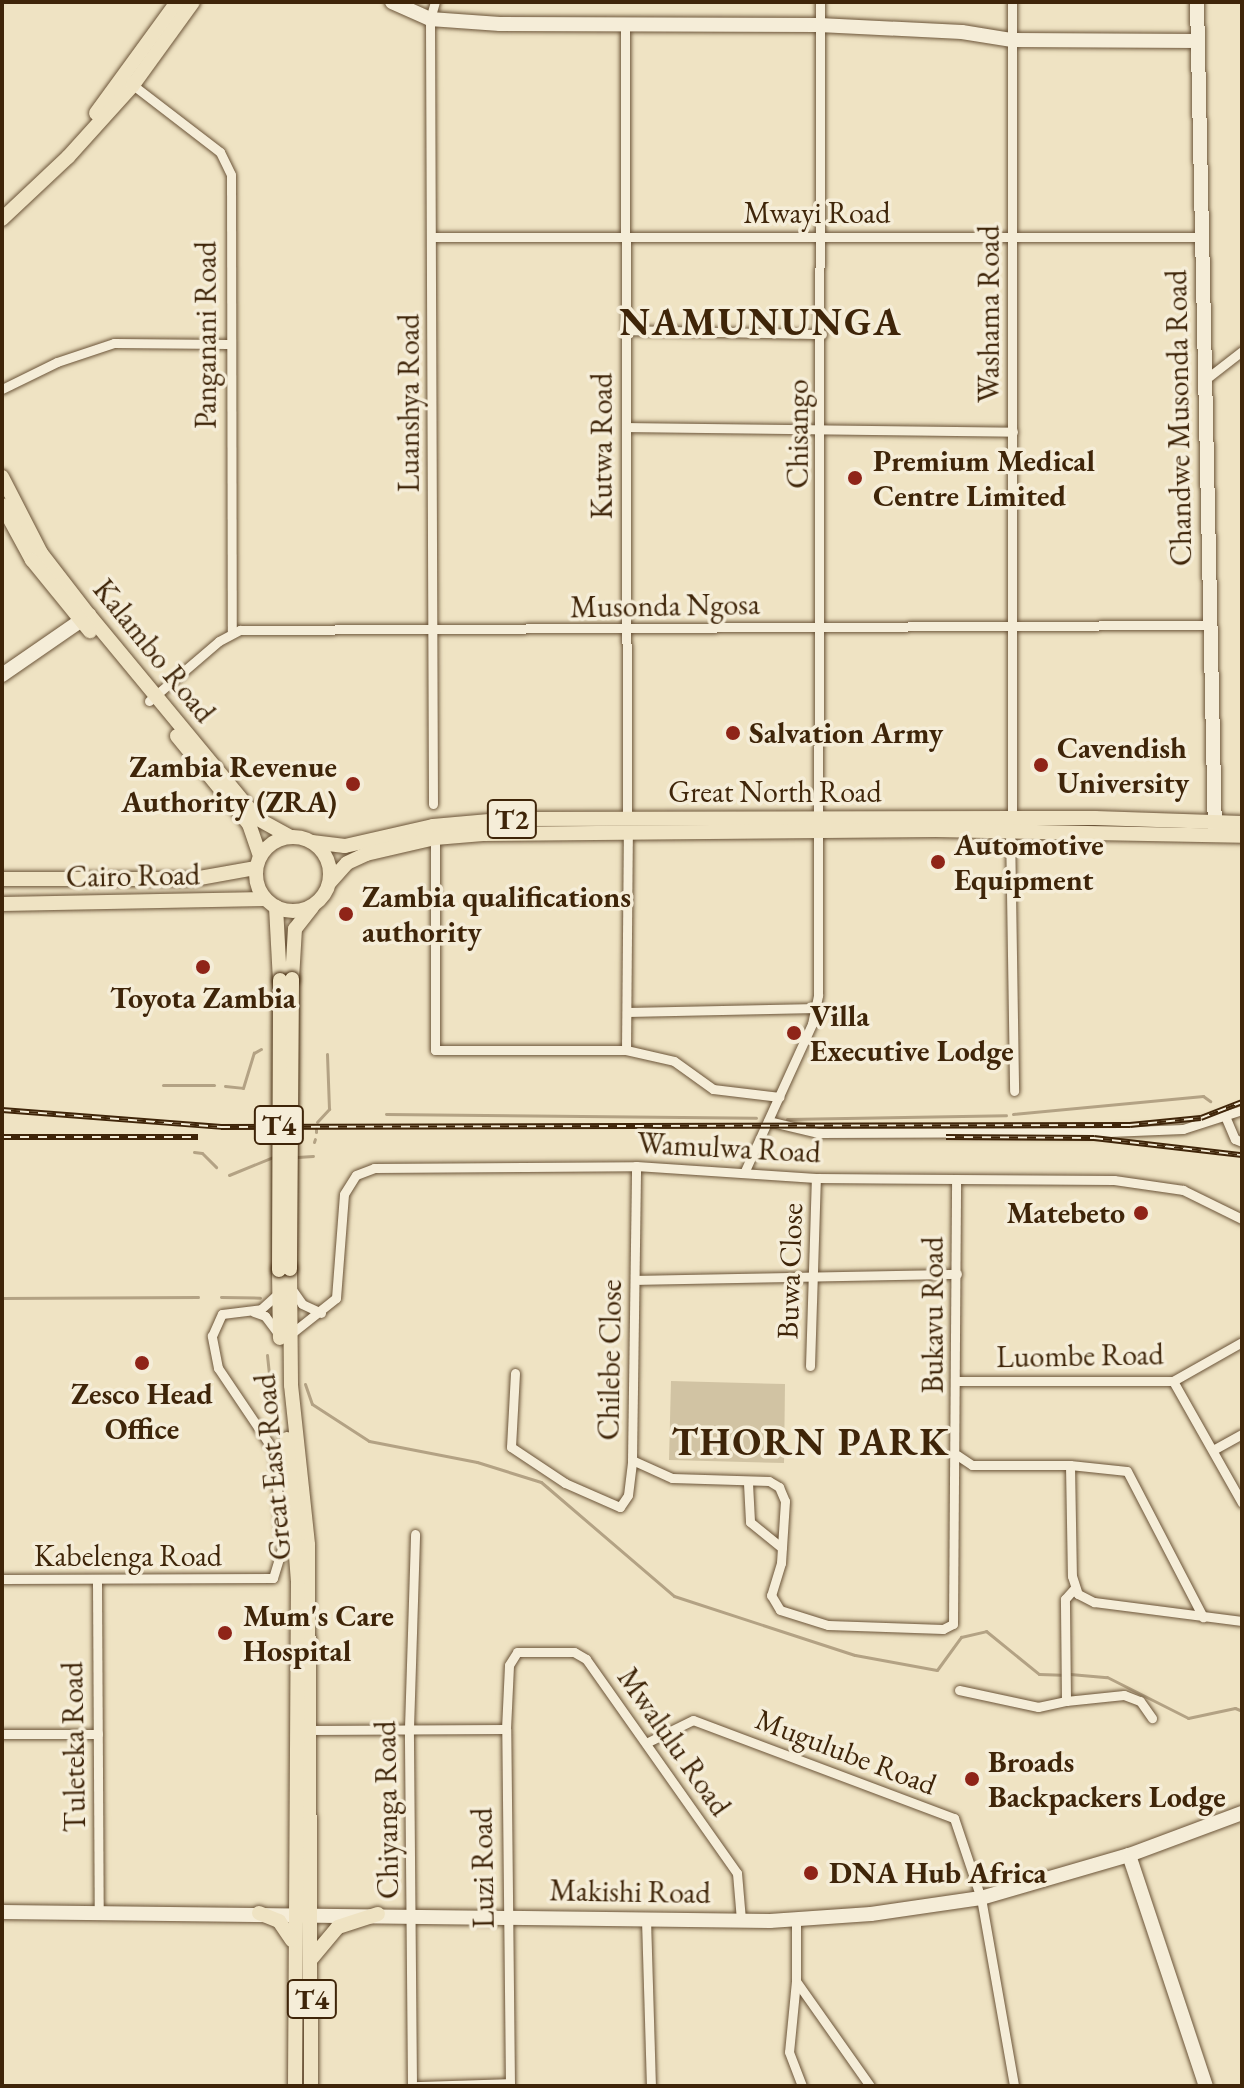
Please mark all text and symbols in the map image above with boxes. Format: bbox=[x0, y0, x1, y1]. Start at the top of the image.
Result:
street label: Mwayi Road bbox=[744, 195, 890, 231]
street label: Washama Road bbox=[971, 225, 1007, 403]
street label: Panganani Road bbox=[188, 241, 224, 429]
street label: Chandwe Musonda Road bbox=[1158, 270, 1200, 566]
district label: NAMUNUNGA bbox=[619, 299, 903, 345]
street label: Luanshya Road bbox=[391, 314, 427, 492]
street label: Kutwa Road bbox=[584, 373, 620, 519]
street label: Chisango bbox=[780, 379, 816, 489]
place label: Premium Medical Centre Limited bbox=[873, 443, 1095, 514]
marker: Premium Medical Centre Limited bbox=[844, 467, 866, 489]
street label: Kalambo Road bbox=[85, 572, 223, 730]
street label: Musonda Ngosa bbox=[570, 586, 760, 626]
place label: Salvation Army bbox=[749, 715, 943, 751]
marker: Salvation Army bbox=[724, 724, 742, 742]
place label: Cavendish University bbox=[1057, 730, 1189, 800]
place label: Zambia Revenue Authority (ZRA) bbox=[121, 749, 337, 820]
marker: Cavendish University bbox=[1032, 756, 1050, 774]
street label: Great North Road bbox=[668, 774, 882, 810]
marker: Zambia Revenue Authority (ZRA) bbox=[344, 775, 362, 793]
road number: T2 bbox=[486, 795, 538, 843]
place label: Automotive Equipment bbox=[954, 827, 1104, 898]
marker: Automotive Equipment bbox=[929, 853, 947, 871]
street label: Cairo Road bbox=[66, 857, 200, 895]
place label: Zambia qualifications authority bbox=[362, 879, 631, 950]
marker: Zambia qualifications authority bbox=[337, 905, 355, 923]
marker: Toyota Zambia bbox=[194, 958, 212, 976]
place label: Toyota Zambia bbox=[110, 980, 296, 1016]
place label: Villa Executive Lodge bbox=[810, 998, 1014, 1068]
marker: Villa Executive Lodge bbox=[785, 1024, 803, 1042]
road number: T4 bbox=[253, 1101, 305, 1149]
street label: Wamulwa Road bbox=[636, 1125, 822, 1171]
place label: Matebeto bbox=[1006, 1195, 1125, 1231]
street label: Buwa Close bbox=[770, 1202, 810, 1340]
marker: Matebeto bbox=[1132, 1204, 1150, 1222]
street label: Bukavu Road bbox=[915, 1237, 951, 1393]
street label: Chilebe Close bbox=[591, 1279, 629, 1441]
street label: Luombe Road bbox=[996, 1337, 1164, 1375]
marker: Zesco Head Office bbox=[133, 1354, 151, 1372]
street label: Great East Road bbox=[247, 1372, 299, 1562]
place label: Zesco Head Office bbox=[71, 1376, 213, 1446]
district label: THORN PARK bbox=[671, 1419, 951, 1465]
street label: Kabelenga Road bbox=[34, 1538, 222, 1574]
place label: Mum's Care Hospital bbox=[243, 1598, 394, 1668]
marker: Mum's Care Hospital bbox=[214, 1622, 236, 1644]
street label: Tuleteka Road bbox=[55, 1661, 93, 1833]
street label: Mwalulu Road bbox=[610, 1661, 738, 1823]
street label: Mugulube Road bbox=[751, 1701, 941, 1803]
street label: Chiyanga Road bbox=[367, 1720, 407, 1900]
place label: Broads Backpackers Lodge bbox=[988, 1744, 1226, 1814]
marker: Broads Backpackers Lodge bbox=[963, 1770, 981, 1788]
street label: Luzi Road bbox=[464, 1807, 502, 1929]
place label: DNA Hub Africa bbox=[829, 1855, 1047, 1891]
marker: DNA Hub Africa bbox=[800, 1862, 822, 1884]
street label: Makishi Road bbox=[549, 1873, 711, 1911]
road number: T4 bbox=[286, 1975, 338, 2023]

